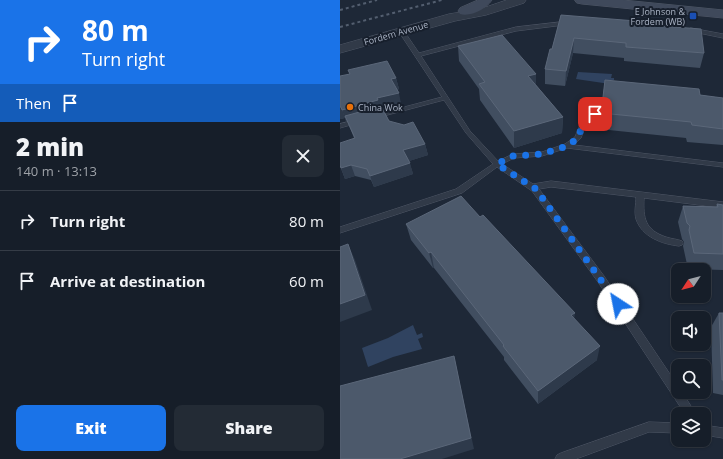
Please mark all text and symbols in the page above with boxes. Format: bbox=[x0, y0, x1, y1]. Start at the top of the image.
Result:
place label: E Johnson & Fordem (WB) bbox=[631, 5, 685, 28]
text: 80 m bbox=[82, 11, 149, 49]
marker: E Johnson & Fordem (WB) bbox=[688, 11, 698, 21]
icon: right bbox=[16, 16, 68, 68]
street label: Fordem Avenue bbox=[362, 18, 430, 48]
text: Turn right bbox=[82, 47, 165, 71]
icon: arrive bbox=[59, 92, 81, 114]
text: Then bbox=[16, 93, 51, 113]
pin bbox=[578, 97, 612, 131]
place label: China Wok bbox=[358, 101, 403, 114]
marker: China Wok bbox=[345, 102, 355, 112]
icon: arrive bbox=[584, 103, 606, 125]
text: 2 min bbox=[16, 130, 84, 163]
button: close bbox=[282, 135, 324, 177]
text: 140 m · 13:13 bbox=[16, 162, 97, 180]
icon: right bbox=[16, 210, 38, 232]
text: Turn right bbox=[50, 211, 125, 231]
text: 80 m bbox=[289, 211, 324, 231]
north arrow bbox=[671, 263, 711, 303]
map controls bbox=[671, 263, 711, 447]
icon: arrive bbox=[16, 270, 38, 292]
text: Arrive at destination bbox=[50, 271, 205, 291]
text: 60 m bbox=[289, 271, 324, 291]
position arrow bbox=[597, 283, 639, 325]
button: sound bbox=[671, 311, 711, 351]
button: search bbox=[671, 359, 711, 399]
button: Exit bbox=[16, 405, 166, 451]
button: Share bbox=[174, 405, 324, 451]
button: layers bbox=[671, 407, 711, 447]

